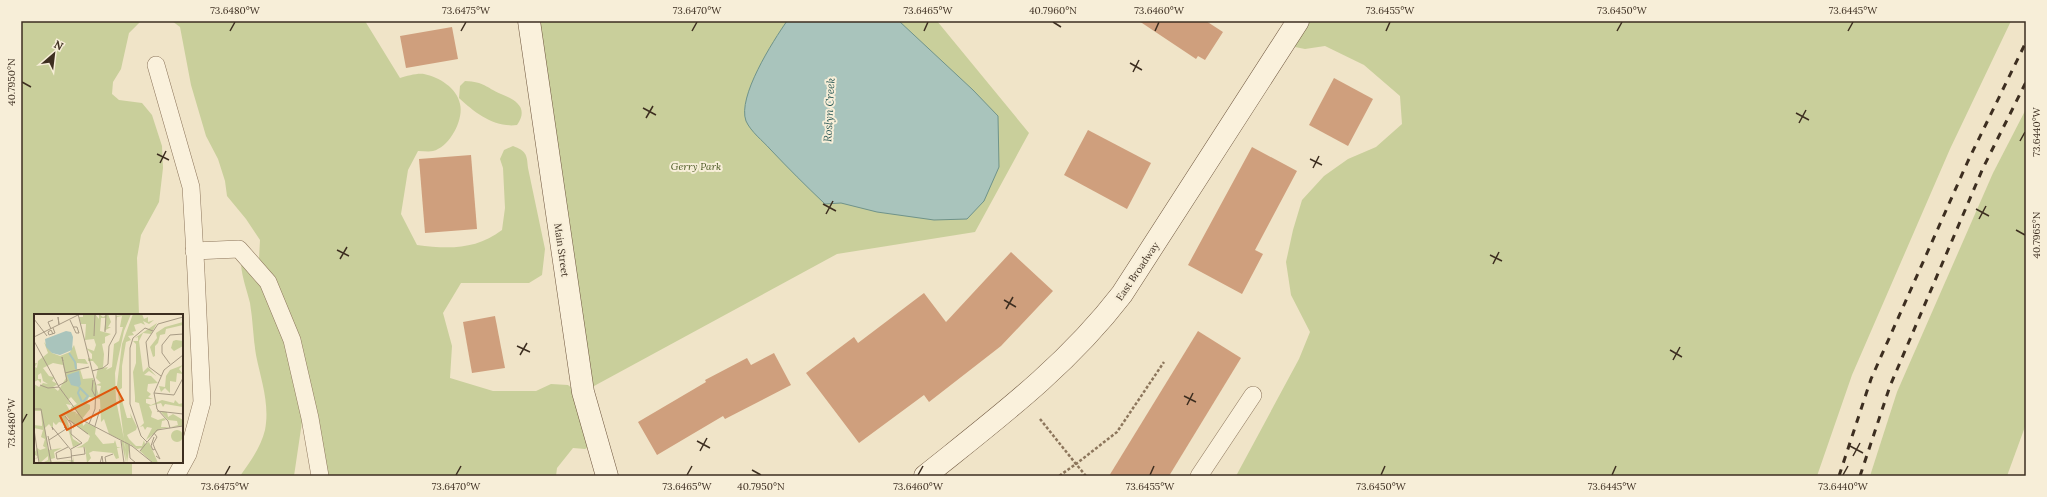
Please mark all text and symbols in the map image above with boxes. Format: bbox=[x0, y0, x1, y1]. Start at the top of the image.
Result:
text: 73.6480°W bbox=[210, 4, 261, 17]
text: 73.6475°W bbox=[442, 4, 491, 17]
text: 73.6470°W bbox=[673, 4, 722, 17]
text: 73.6465°W bbox=[904, 4, 954, 17]
text: 40.7960°N bbox=[1029, 4, 1077, 17]
text: 73.6460°W bbox=[1134, 4, 1185, 17]
text: 73.6455°W bbox=[1366, 4, 1415, 17]
text: 73.6450°W bbox=[1597, 4, 1648, 17]
text: 73.6445°W bbox=[1829, 4, 1878, 17]
north arrow bbox=[34, 34, 74, 74]
text: N bbox=[52, 37, 66, 54]
text: 40.7950°N bbox=[5, 58, 18, 106]
water label: Roslyn Creek bbox=[820, 77, 838, 143]
text: 73.6440°W bbox=[2030, 106, 2043, 157]
park label: Gerry Park bbox=[671, 160, 721, 173]
text: 40.7965°N bbox=[2030, 211, 2043, 258]
street label: Main Street bbox=[551, 222, 572, 278]
street label: East Broadway bbox=[1113, 239, 1162, 303]
inset map bbox=[34, 314, 183, 463]
text: 73.6480°W bbox=[5, 397, 18, 448]
text: 73.6475°W bbox=[201, 480, 250, 493]
text: 73.6470°W bbox=[432, 480, 481, 493]
text: 73.6465°W bbox=[663, 480, 713, 493]
text: 40.7950°N bbox=[737, 480, 785, 493]
text: 73.6460°W bbox=[893, 480, 944, 493]
text: 73.6455°W bbox=[1126, 480, 1175, 493]
text: 73.6450°W bbox=[1356, 480, 1407, 493]
text: 73.6445°W bbox=[1588, 480, 1637, 493]
text: 73.6440°W bbox=[1818, 480, 1869, 493]

